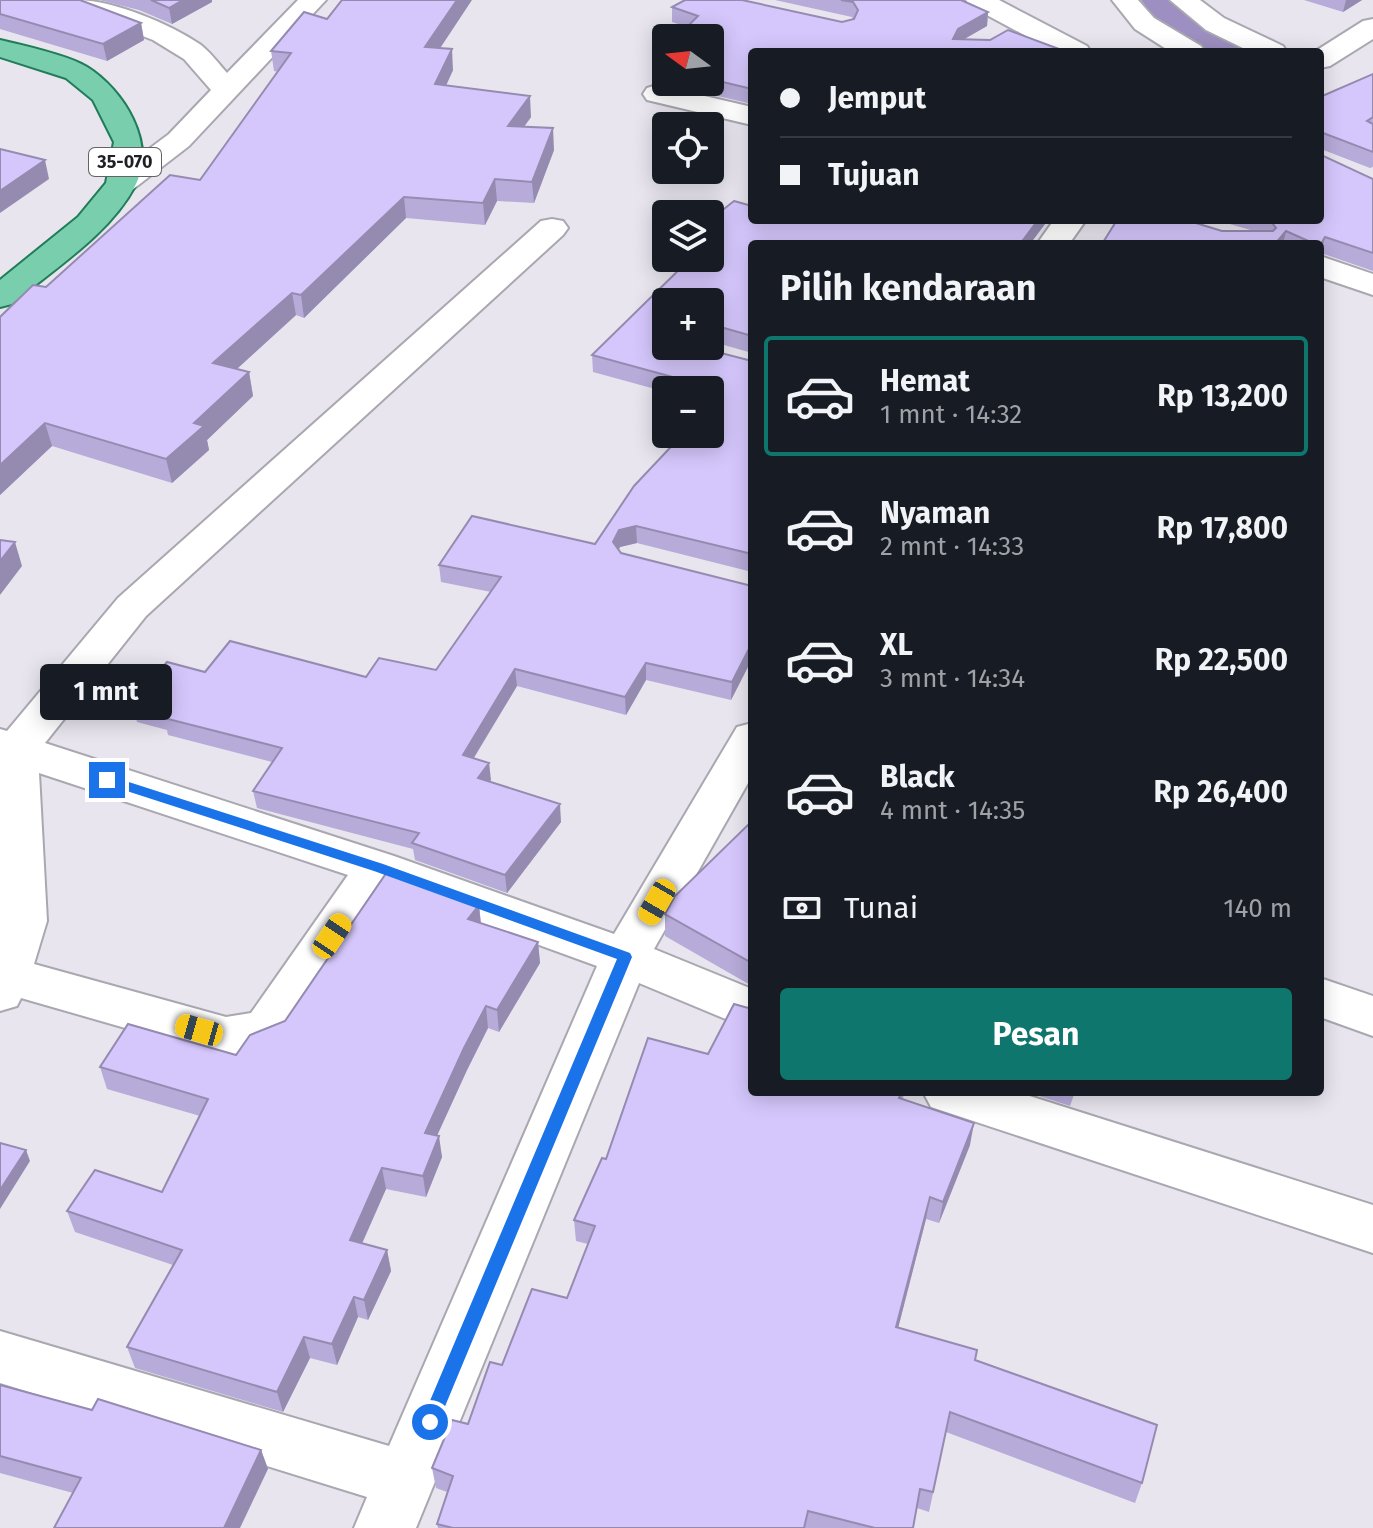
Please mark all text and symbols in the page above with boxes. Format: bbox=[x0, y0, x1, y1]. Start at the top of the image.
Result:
north arrow bbox=[652, 24, 724, 96]
map controls bbox=[652, 24, 724, 448]
text: Jemput bbox=[828, 80, 926, 116]
button: locate bbox=[652, 112, 724, 184]
road number: 35-070 bbox=[89, 148, 161, 176]
text: Tujuan bbox=[828, 157, 920, 193]
button: layers bbox=[652, 200, 724, 272]
text: Pilih kendaraan bbox=[780, 266, 1037, 310]
button: + bbox=[652, 288, 724, 360]
icon: car bbox=[784, 360, 856, 432]
text: Hemat bbox=[880, 363, 970, 399]
button: − bbox=[652, 376, 724, 448]
text: Rp 13,200 bbox=[1157, 378, 1288, 414]
text: 1 mnt · 14:32 bbox=[880, 399, 1022, 430]
icon: car bbox=[784, 492, 856, 564]
text: Nyaman bbox=[880, 495, 990, 531]
text: Rp 17,800 bbox=[1157, 510, 1288, 546]
text: 2 mnt · 14:33 bbox=[880, 531, 1024, 562]
icon: car bbox=[784, 624, 856, 696]
text: XL bbox=[880, 627, 913, 663]
text: Rp 22,500 bbox=[1155, 642, 1288, 678]
text: 3 mnt · 14:34 bbox=[880, 663, 1025, 694]
callout: 1 mnt bbox=[41, 664, 173, 720]
text: 1 mnt bbox=[73, 676, 139, 707]
icon: car bbox=[784, 756, 856, 828]
text: Black bbox=[880, 759, 955, 795]
route end bbox=[89, 762, 125, 798]
text: Rp 26,400 bbox=[1153, 774, 1288, 810]
text: 4 mnt · 14:35 bbox=[880, 795, 1025, 826]
car bbox=[635, 875, 679, 929]
icon: cash bbox=[780, 886, 824, 930]
text: Tunai bbox=[844, 890, 918, 926]
text: 140 m bbox=[1223, 893, 1292, 924]
car bbox=[309, 909, 355, 963]
button: Pesan bbox=[780, 988, 1292, 1080]
car bbox=[173, 1012, 225, 1048]
route start bbox=[412, 1404, 448, 1440]

